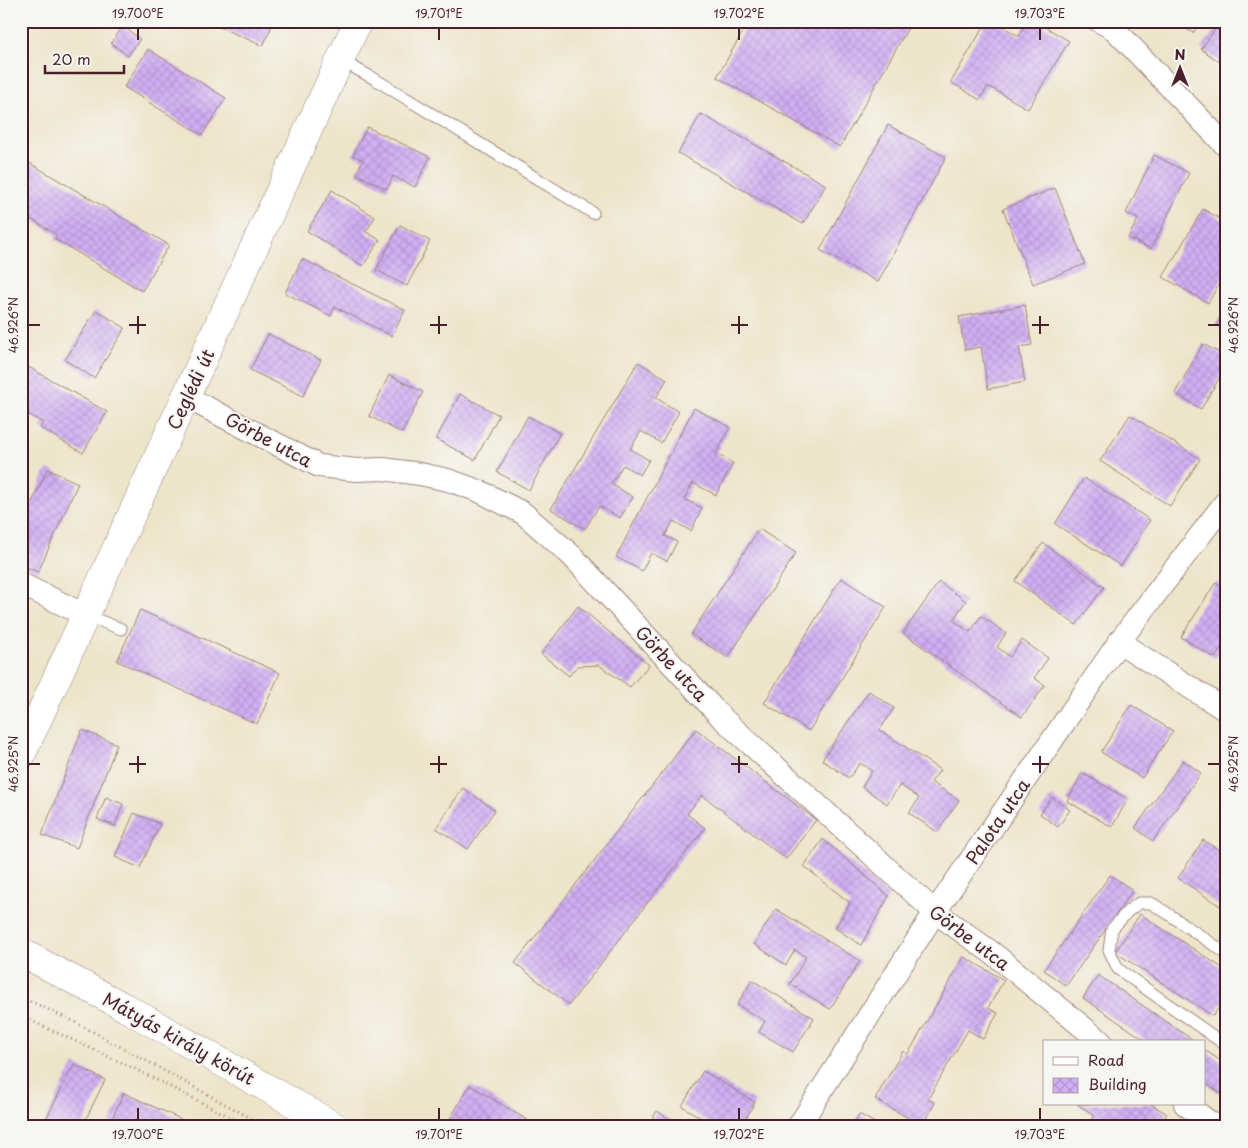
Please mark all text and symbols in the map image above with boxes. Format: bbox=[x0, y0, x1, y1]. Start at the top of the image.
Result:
text: 19.700°E bbox=[112, 4, 164, 22]
text: 19.701°E bbox=[415, 4, 463, 22]
text: 19.702°E bbox=[714, 4, 765, 22]
text: 19.703°E bbox=[1015, 4, 1065, 22]
scale bar bbox=[45, 42, 124, 74]
north arrow bbox=[1156, 42, 1206, 92]
text: N bbox=[1174, 44, 1186, 65]
text: 20 m bbox=[52, 47, 91, 70]
text: 46.926°N bbox=[4, 297, 22, 353]
text: 46.926°N bbox=[1224, 297, 1242, 353]
street label: Ceglédi út bbox=[160, 344, 220, 434]
street label: Görbe utca bbox=[221, 405, 318, 474]
street label: Görbe utca bbox=[630, 619, 715, 708]
text: 46.925°N bbox=[4, 736, 22, 792]
text: 46.925°N bbox=[1224, 736, 1242, 792]
street label: Palota utca bbox=[958, 772, 1036, 869]
street label: Görbe utca bbox=[924, 898, 1017, 977]
street label: Mátyás király körút bbox=[98, 985, 260, 1091]
legend bbox=[1043, 1040, 1206, 1106]
text: Road bbox=[1088, 1048, 1124, 1071]
text: Building bbox=[1088, 1072, 1147, 1095]
text: 19.700°E bbox=[112, 1125, 164, 1143]
text: 19.701°E bbox=[415, 1125, 463, 1143]
text: 19.702°E bbox=[714, 1125, 765, 1143]
text: 19.703°E bbox=[1015, 1125, 1065, 1143]

